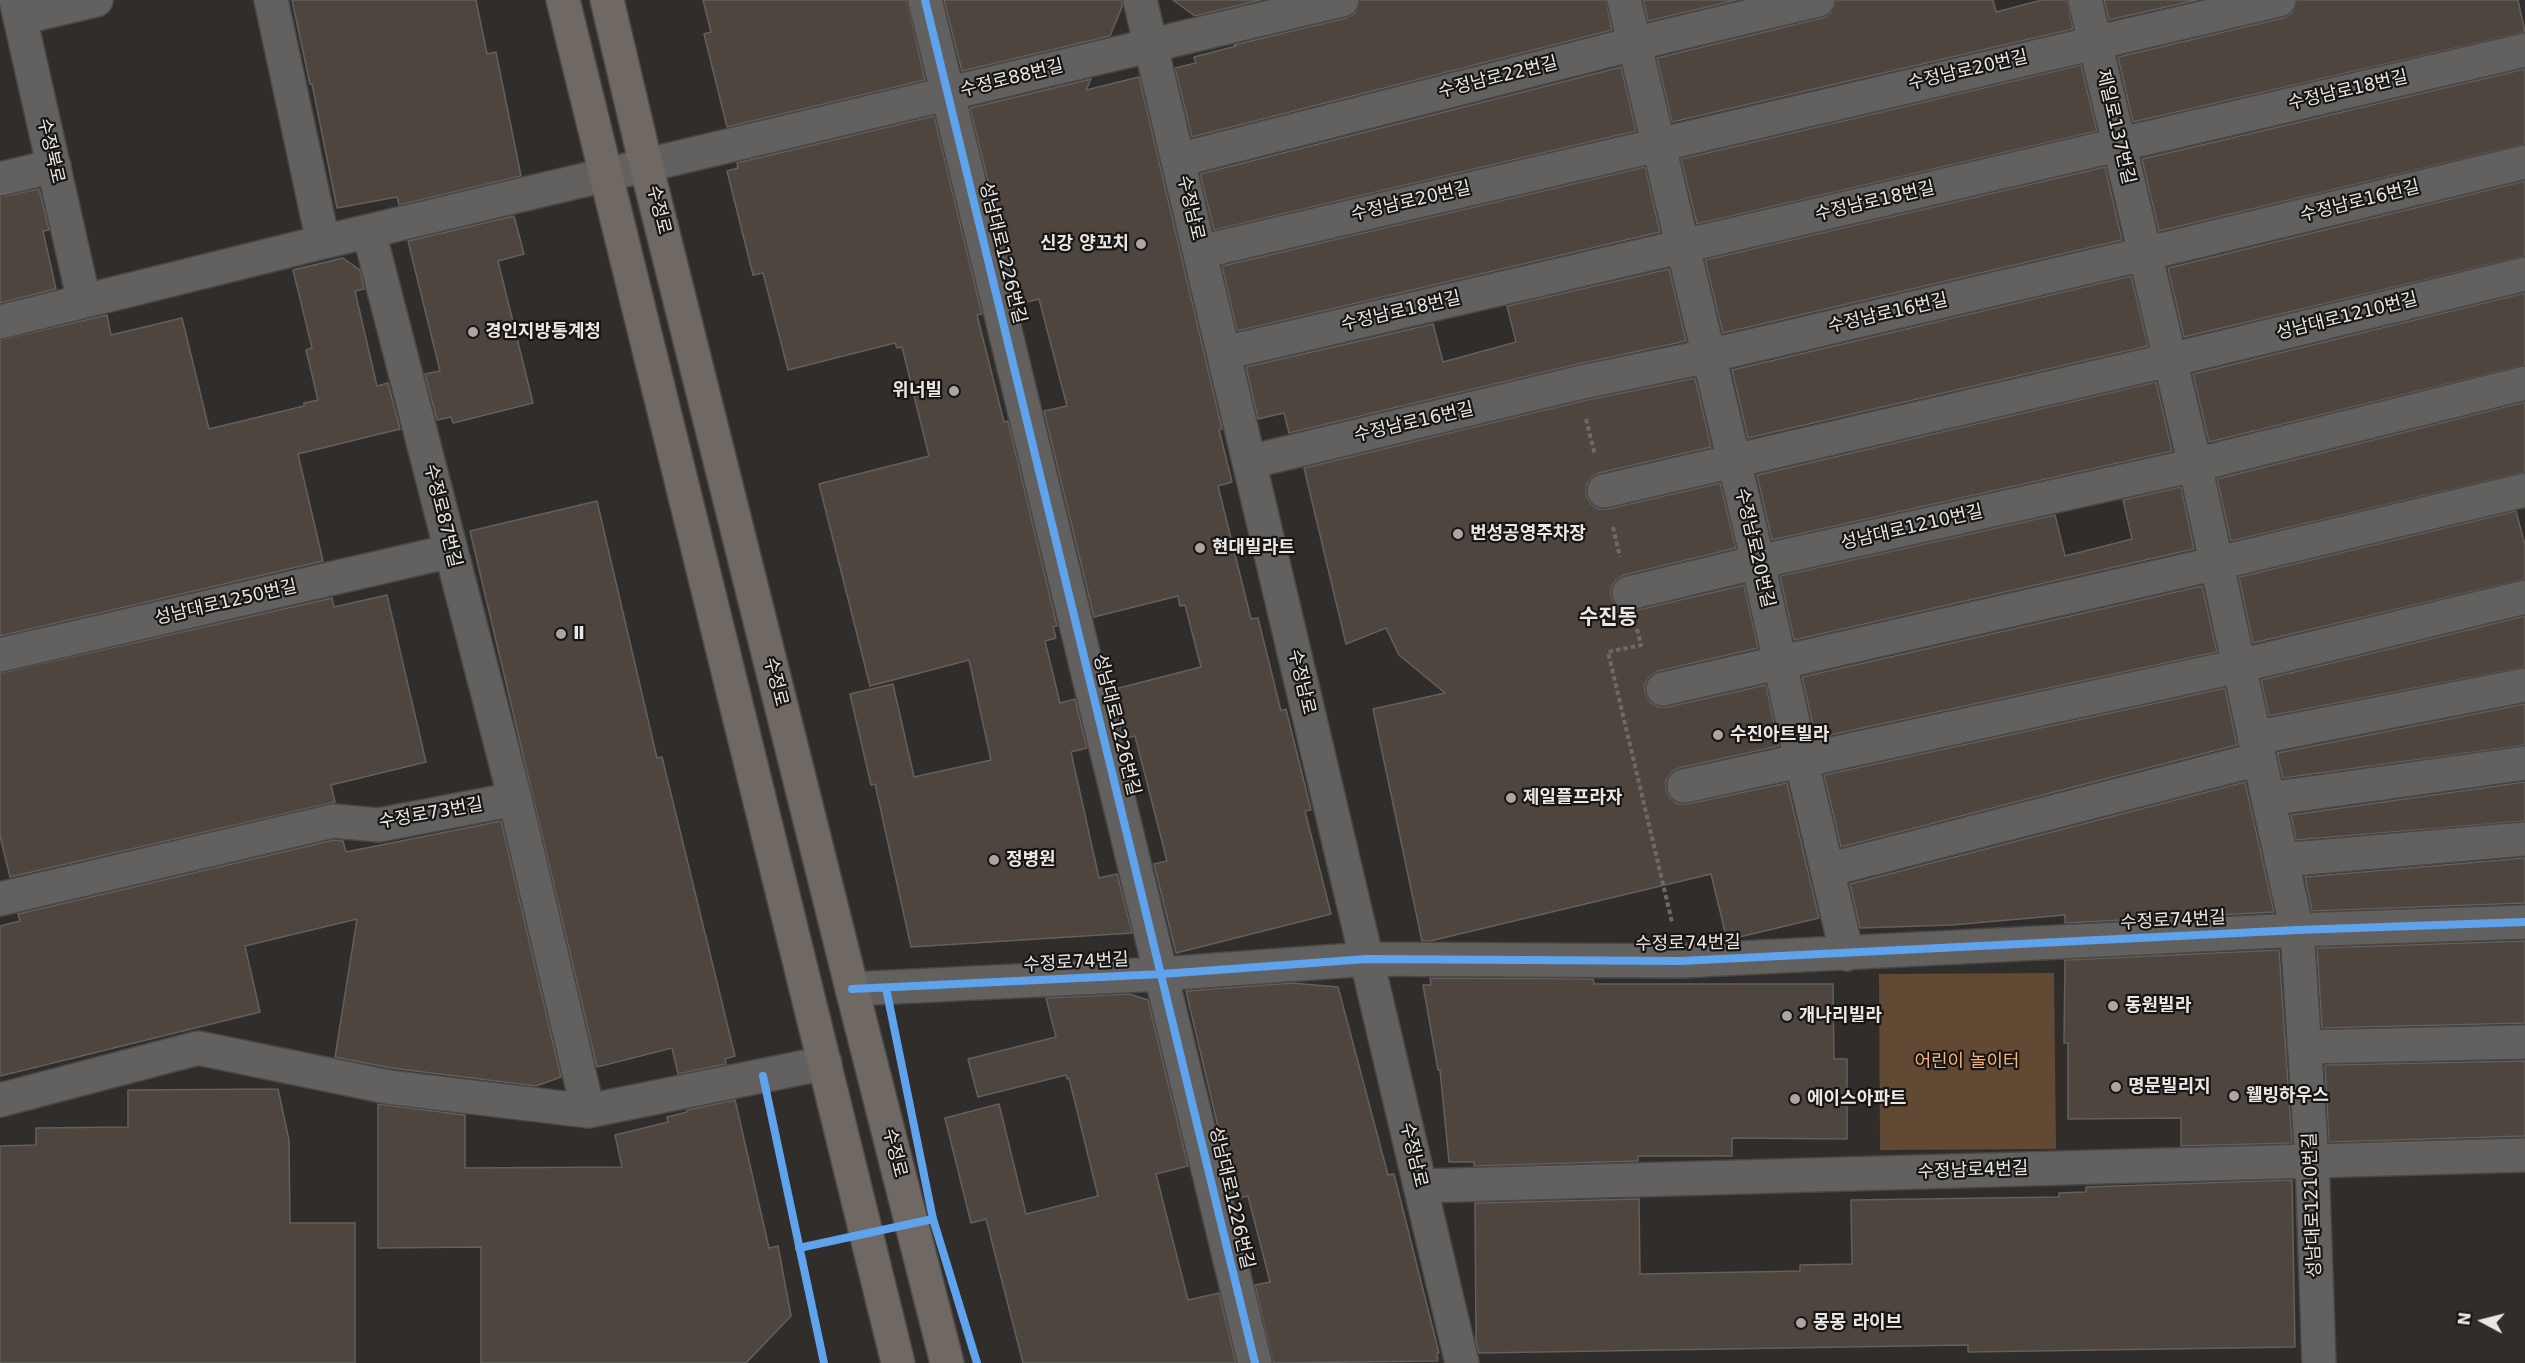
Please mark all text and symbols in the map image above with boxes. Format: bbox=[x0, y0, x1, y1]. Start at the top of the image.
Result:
street label: 수정남로20번길 bbox=[1906, 47, 2030, 95]
street label: 수정남로22번길 bbox=[1436, 53, 1560, 103]
street label: 수정로88번길 bbox=[958, 56, 1066, 102]
street label: 제일로137번길 bbox=[2091, 67, 2139, 187]
street label: 수정남로18번길 bbox=[2286, 67, 2410, 115]
street label: 수정북로 bbox=[32, 116, 68, 186]
street label: 수정남로 bbox=[1172, 173, 1208, 243]
street label: 수정남로16번길 bbox=[2298, 177, 2422, 227]
street label: 수정남로20번길 bbox=[1349, 178, 1473, 226]
street label: 수정남로18번길 bbox=[1813, 178, 1937, 226]
street label: 성남대로1226번길 bbox=[974, 180, 1030, 326]
street label: 수정로 bbox=[642, 183, 674, 237]
place label: 신강 양꼬치 bbox=[1040, 233, 1129, 255]
marker: 신강 양꼬치 bbox=[1134, 237, 1148, 251]
street label: 수정남로18번길 bbox=[1339, 288, 1463, 336]
street label: 성남대로1210번길 bbox=[2274, 289, 2420, 345]
street label: 수정남로16번길 bbox=[1826, 290, 1950, 338]
place label: 경인지방통계청 bbox=[485, 321, 601, 343]
marker: 경인지방통계청 bbox=[466, 325, 480, 339]
place label: 위너빌 bbox=[892, 380, 942, 402]
marker: 위너빌 bbox=[947, 384, 961, 398]
street label: 수정남로16번길 bbox=[1352, 399, 1476, 447]
street label: 수정로87번길 bbox=[419, 462, 465, 570]
street label: 수정남로20번길 bbox=[1730, 486, 1778, 610]
street label: 성남대로1210번길 bbox=[1839, 501, 1985, 555]
place label: 번성공영주차장 bbox=[1470, 523, 1586, 545]
marker: 번성공영주차장 bbox=[1451, 527, 1465, 541]
place label: 현대빌라트 bbox=[1212, 537, 1295, 559]
marker: 현대빌라트 bbox=[1193, 541, 1207, 555]
street label: 성남대로1250번길 bbox=[153, 576, 299, 630]
district label: 수진동 bbox=[1579, 606, 1637, 632]
place label: Ⅱ bbox=[573, 623, 585, 645]
marker: Ⅱ bbox=[554, 627, 568, 641]
street label: 수정남로 bbox=[1283, 647, 1319, 717]
street label: 성남대로1226번길 bbox=[1088, 652, 1144, 798]
street label: 수정로 bbox=[759, 655, 791, 709]
place label: 수진아트빌라 bbox=[1730, 724, 1829, 746]
marker: 수진아트빌라 bbox=[1711, 728, 1725, 742]
place label: 제일플프라자 bbox=[1523, 787, 1622, 809]
marker: 제일플프라자 bbox=[1504, 791, 1518, 805]
street label: 수정로73번길 bbox=[377, 794, 485, 834]
place label: 정병원 bbox=[1006, 849, 1056, 871]
marker: 정병원 bbox=[987, 853, 1001, 867]
street label: 수정로74번길 bbox=[2120, 907, 2226, 935]
street label: 수정로74번길 bbox=[1635, 932, 1741, 956]
street label: 수정로74번길 bbox=[1023, 949, 1129, 977]
place label: 동원빌라 bbox=[2125, 995, 2191, 1017]
marker: 동원빌라 bbox=[2106, 999, 2120, 1013]
place label: 개나리빌라 bbox=[1799, 1005, 1882, 1027]
marker: 개나리빌라 bbox=[1780, 1009, 1794, 1023]
park label: 어린이 놀이터 bbox=[1914, 1051, 2020, 1073]
place label: 명문빌리지 bbox=[2128, 1076, 2211, 1098]
marker: 명문빌리지 bbox=[2109, 1080, 2123, 1094]
place label: 웰빙하우스 bbox=[2246, 1085, 2329, 1107]
place label: 에이스아파트 bbox=[1807, 1088, 1906, 1110]
marker: 웰빙하우스 bbox=[2227, 1089, 2241, 1103]
marker: 에이스아파트 bbox=[1788, 1092, 1802, 1106]
street label: 수정남로 bbox=[1395, 1120, 1431, 1190]
street label: 성남대로1226번길 bbox=[1204, 1125, 1258, 1271]
street label: 수정로 bbox=[878, 1126, 910, 1180]
street label: 성남대로1210번길 bbox=[2300, 1132, 2326, 1278]
street label: 수정남로4번길 bbox=[1917, 1158, 2029, 1184]
north arrow bbox=[2453, 1291, 2513, 1351]
text: N bbox=[2454, 1311, 2475, 1327]
place label: 몽몽 라이브 bbox=[1813, 1312, 1902, 1334]
marker: 몽몽 라이브 bbox=[1794, 1316, 1808, 1330]

